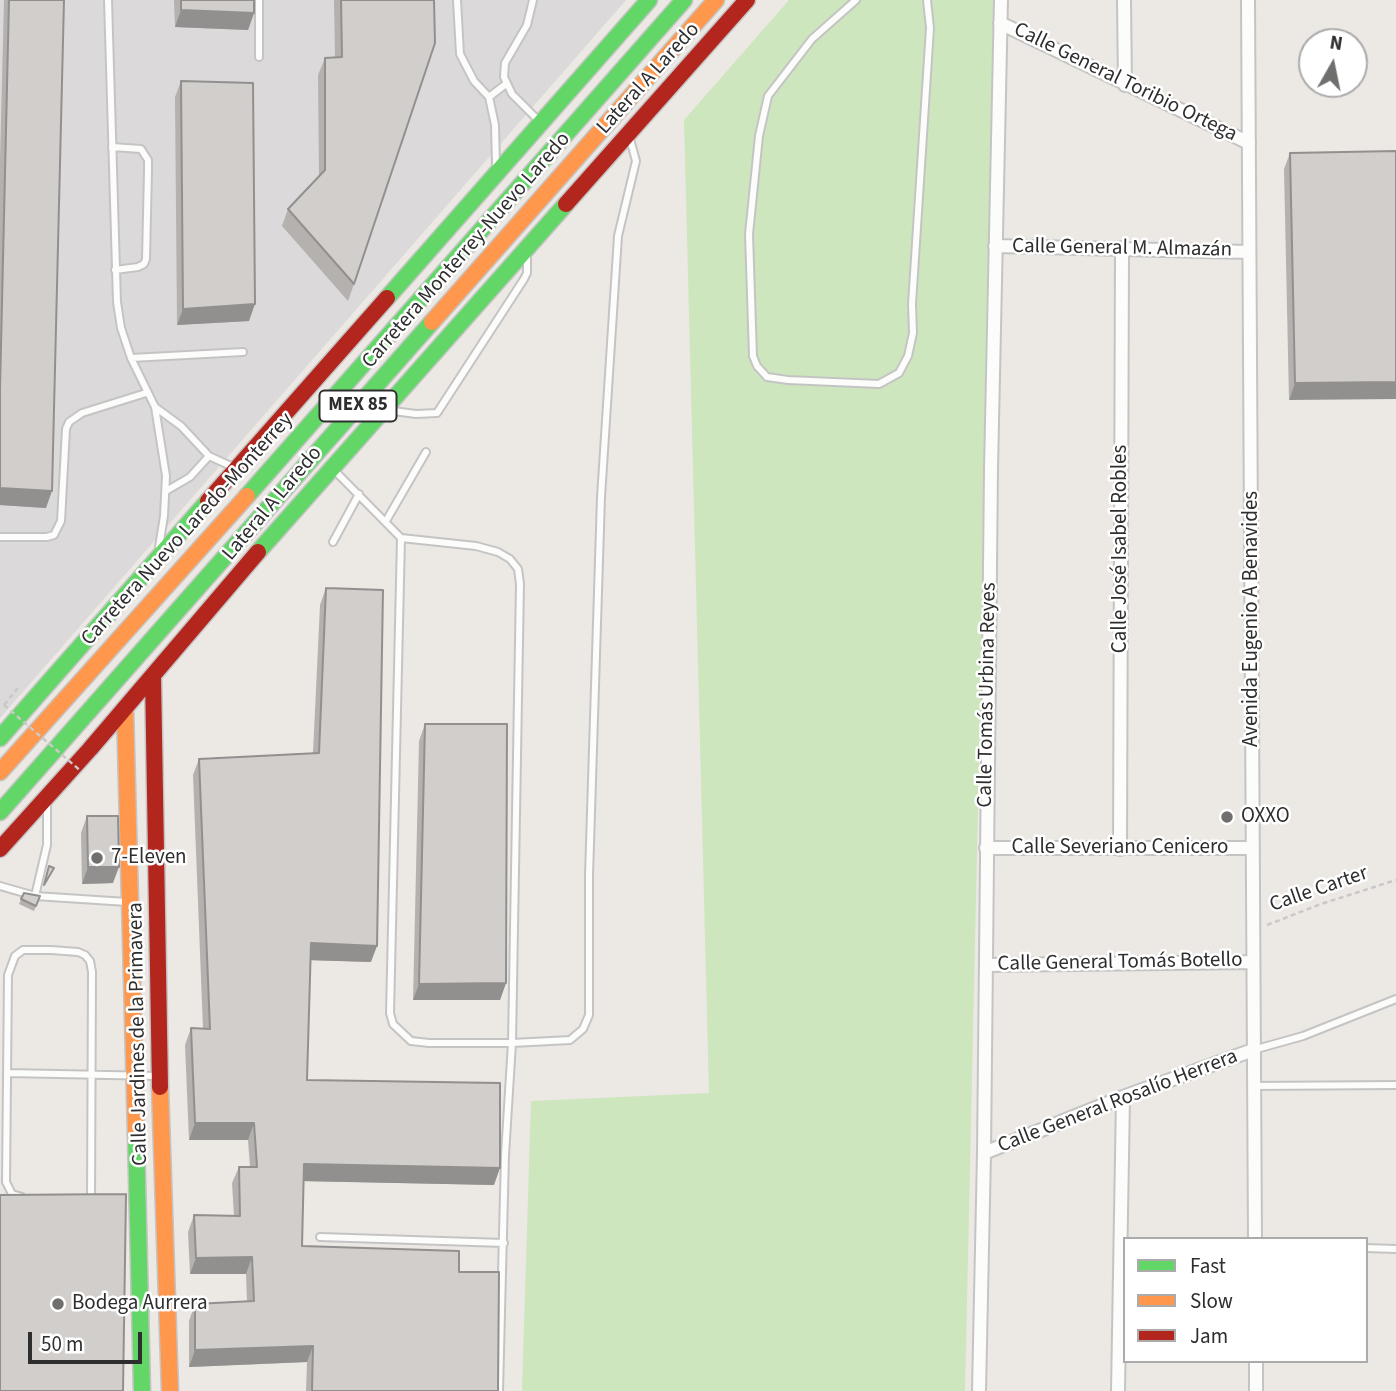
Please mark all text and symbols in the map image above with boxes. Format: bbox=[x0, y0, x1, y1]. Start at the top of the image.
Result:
street label: Lateral A Laredo bbox=[592, 18, 706, 140]
street label: Calle General Toribio Ortega bbox=[1009, 18, 1241, 148]
north arrow bbox=[1298, 28, 1368, 98]
text: N bbox=[1328, 29, 1344, 58]
street label: Carretera Monterrey-Nuevo Laredo bbox=[358, 128, 576, 374]
street label: Calle General M. Almazán bbox=[1012, 234, 1232, 264]
road number: MEX 85 bbox=[320, 390, 396, 422]
street label: Carretera Nuevo Laredo-Monterrey bbox=[77, 408, 299, 652]
street label: Lateral A Laredo bbox=[218, 442, 328, 566]
street label: Calle José Isabel Robles bbox=[1108, 445, 1134, 653]
street label: Avenida Eugenio A Benavides bbox=[1239, 491, 1265, 747]
street label: Calle Tomás Urbina Reyes bbox=[973, 582, 1003, 808]
place label: OXXO bbox=[1241, 804, 1290, 830]
marker: OXXO bbox=[1219, 809, 1235, 825]
street label: Calle Severiano Cenicero bbox=[1012, 835, 1228, 861]
place label: 7-Eleven bbox=[111, 845, 187, 871]
marker: 7-Eleven bbox=[89, 850, 105, 866]
street label: Calle Carter bbox=[1267, 861, 1371, 919]
street label: Calle Jardines de la Primavera bbox=[124, 902, 154, 1166]
street label: Calle General Tomás Botello bbox=[997, 948, 1243, 978]
street label: Calle General Rosalío Herrera bbox=[994, 1045, 1242, 1159]
legend bbox=[1123, 1237, 1368, 1363]
text: Fast bbox=[1190, 1251, 1226, 1281]
text: Slow bbox=[1190, 1286, 1233, 1316]
place label: Bodega Aurrera bbox=[72, 1291, 207, 1317]
marker: Bodega Aurrera bbox=[50, 1296, 66, 1312]
scale bar bbox=[32, 1318, 145, 1362]
text: Jam bbox=[1190, 1321, 1228, 1351]
text: 50 m bbox=[41, 1329, 83, 1359]

